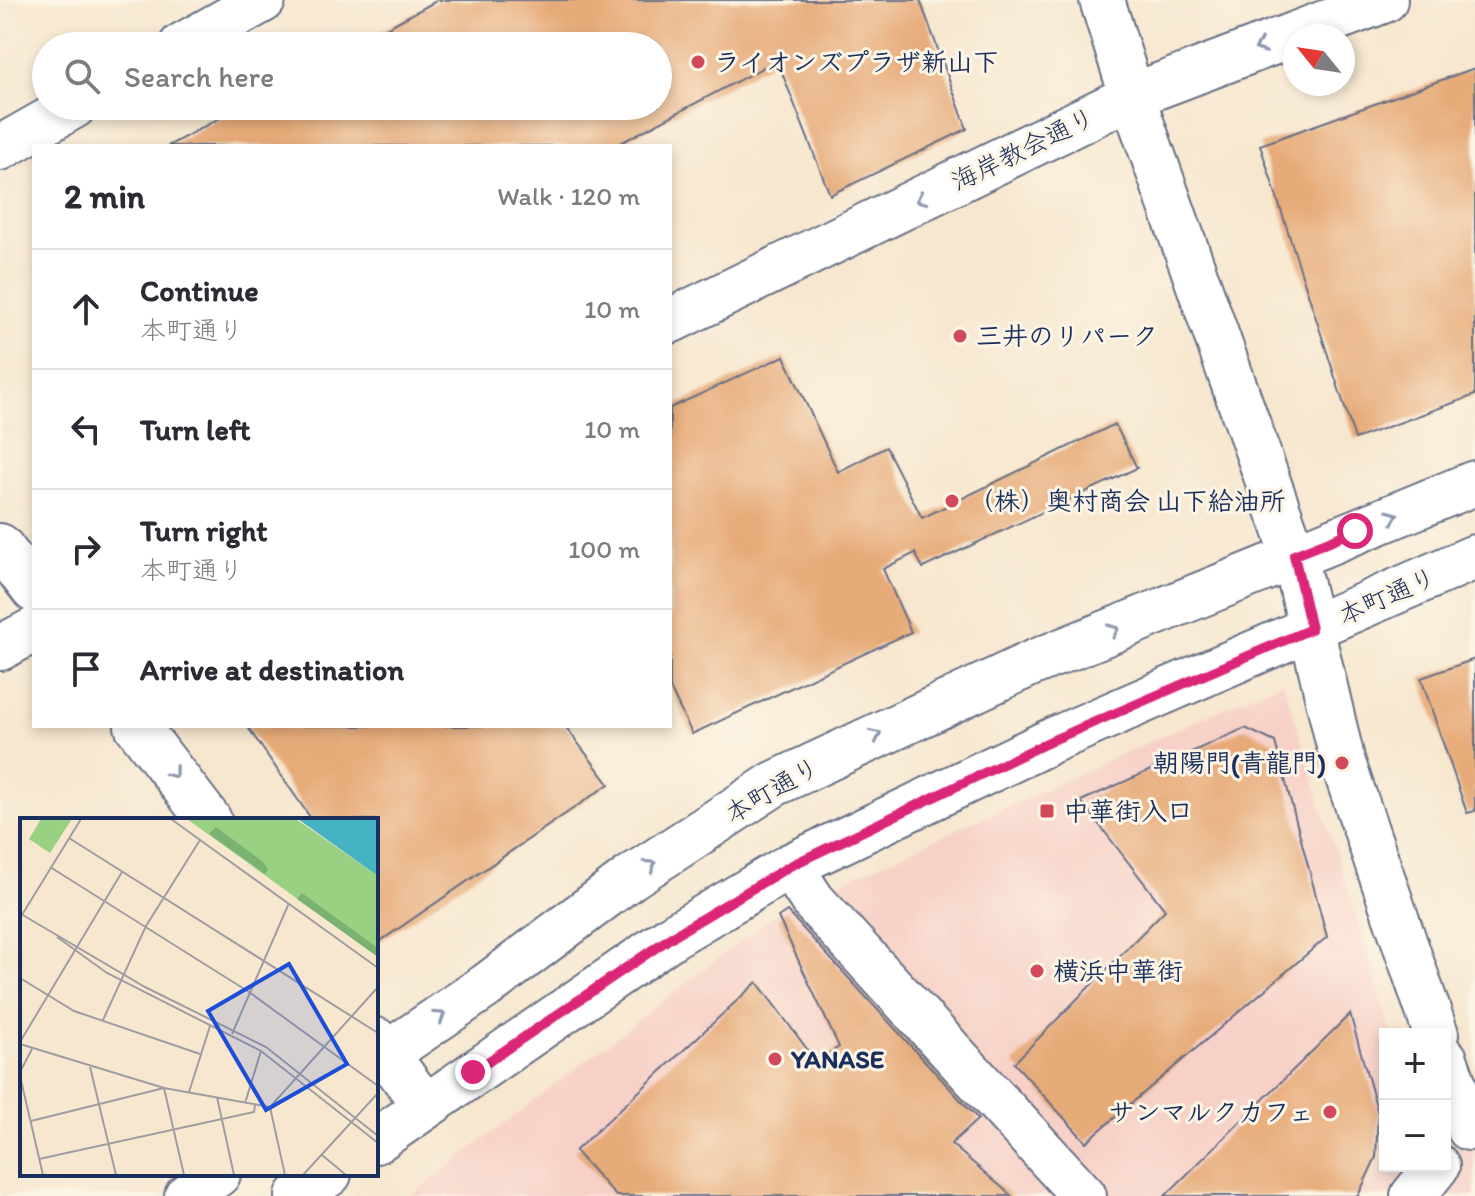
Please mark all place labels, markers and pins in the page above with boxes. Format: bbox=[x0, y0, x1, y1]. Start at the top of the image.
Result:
place label: ライオンズプラザ新山下 bbox=[714, 46, 999, 78]
marker: ライオンズプラザ新山下 bbox=[689, 53, 707, 71]
place label: 三井のリパーク bbox=[976, 320, 1158, 352]
marker: 三井のリパーク bbox=[951, 327, 969, 345]
place label: （株）奥村商会 山下給油所 bbox=[968, 485, 1286, 517]
marker: （株）奥村商会 山下給油所 bbox=[943, 492, 961, 510]
place label: 朝陽門(青龍門) bbox=[1153, 747, 1326, 779]
marker: 朝陽門(青龍門) bbox=[1333, 754, 1351, 772]
place label: 中華街入口 bbox=[1063, 795, 1193, 827]
marker: 中華街入口 bbox=[1038, 802, 1056, 820]
place label: 横浜中華街 bbox=[1053, 955, 1183, 987]
marker: 横浜中華街 bbox=[1028, 962, 1046, 980]
place label: YANASE bbox=[790, 1043, 885, 1075]
marker: YANASE bbox=[766, 1050, 784, 1068]
place label: サンマルクカフェ bbox=[1109, 1096, 1314, 1128]
marker: サンマルクカフェ bbox=[1321, 1103, 1339, 1121]

